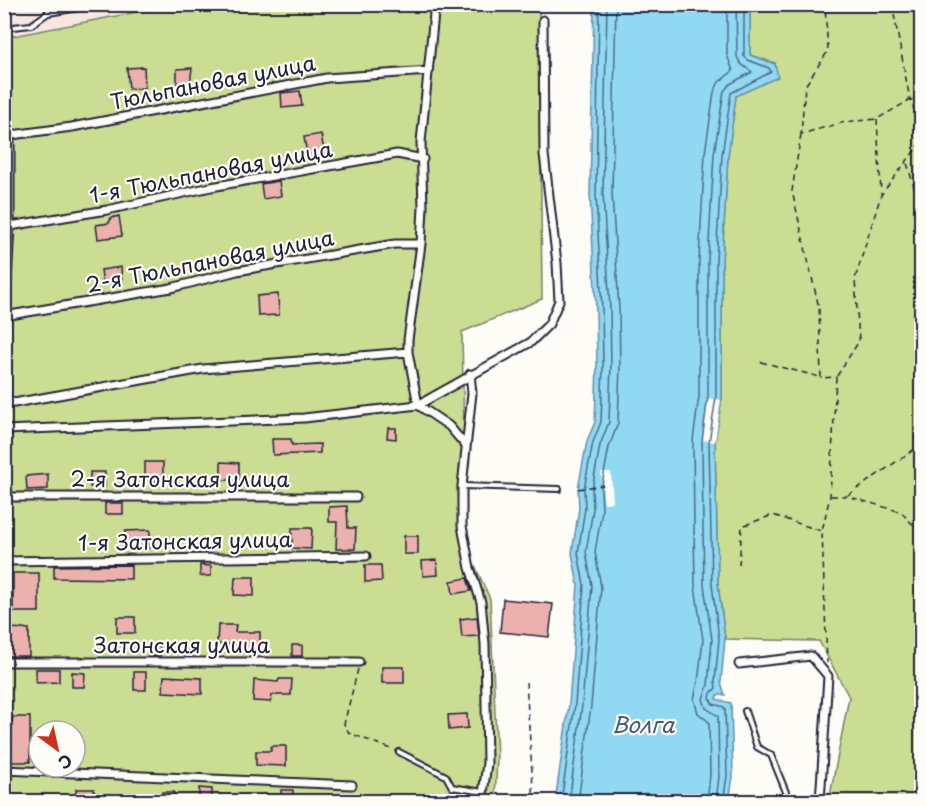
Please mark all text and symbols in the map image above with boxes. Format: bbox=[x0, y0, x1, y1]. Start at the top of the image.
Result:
street label: Тюльпановая улица bbox=[107, 45, 319, 117]
street label: 1-я Тюльпановая улица bbox=[87, 132, 335, 210]
street label: 2-я Тюльпановая улица bbox=[83, 220, 337, 300]
street label: 2-я Затонская улица bbox=[71, 462, 290, 494]
street label: 1-я Затонская улица bbox=[78, 522, 293, 558]
street label: Затонская улица bbox=[94, 628, 271, 660]
water label: Волга bbox=[612, 707, 676, 740]
north arrow bbox=[27, 719, 87, 779]
text: С bbox=[54, 749, 77, 776]

